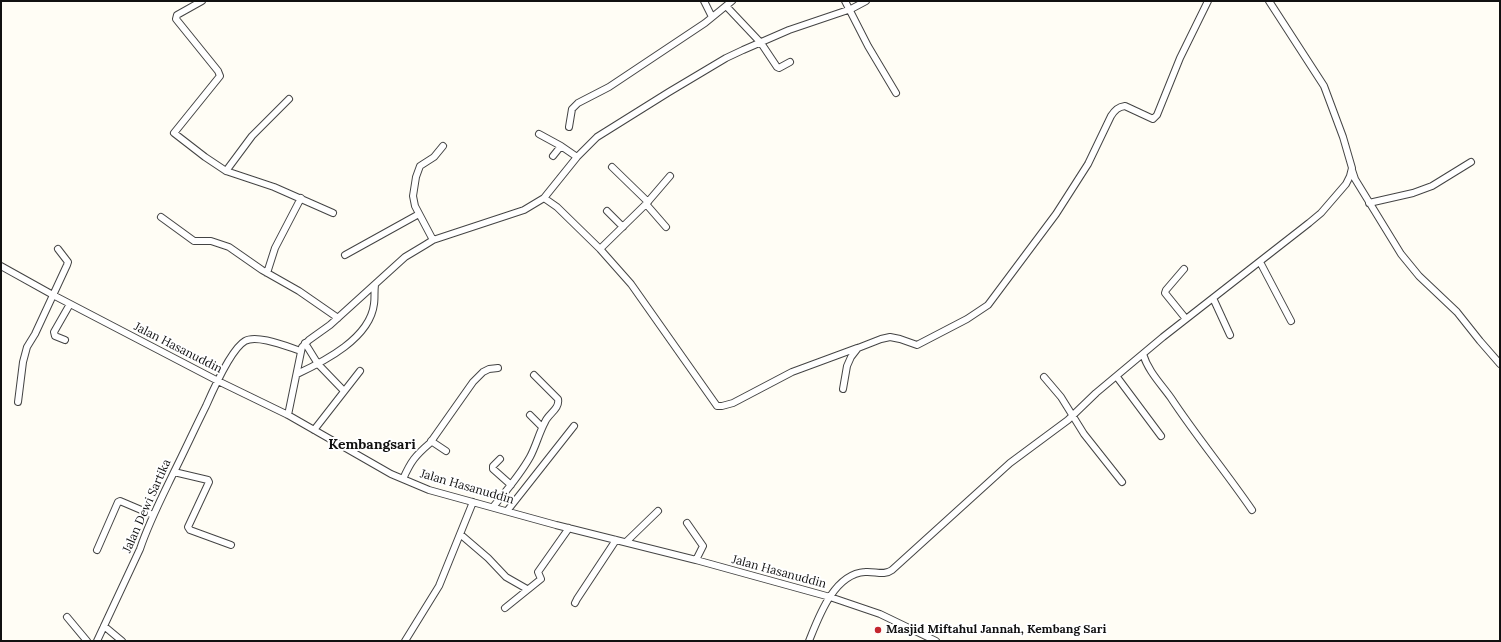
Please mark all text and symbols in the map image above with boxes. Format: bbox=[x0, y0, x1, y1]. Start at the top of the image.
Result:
street label: Jalan Hasanuddin bbox=[131, 320, 225, 376]
district label: Kembangsari bbox=[328, 437, 416, 453]
street label: Jalan Dewi Sartika bbox=[120, 457, 174, 555]
street label: Jalan Hasanuddin bbox=[418, 467, 516, 507]
street label: Jalan Hasanuddin bbox=[730, 552, 828, 592]
place label: Masjid Miftahul Jannah, Kembang Sari bbox=[886, 623, 1106, 637]
marker: Masjid Miftahul Jannah, Kembang Sari bbox=[873, 625, 883, 635]

